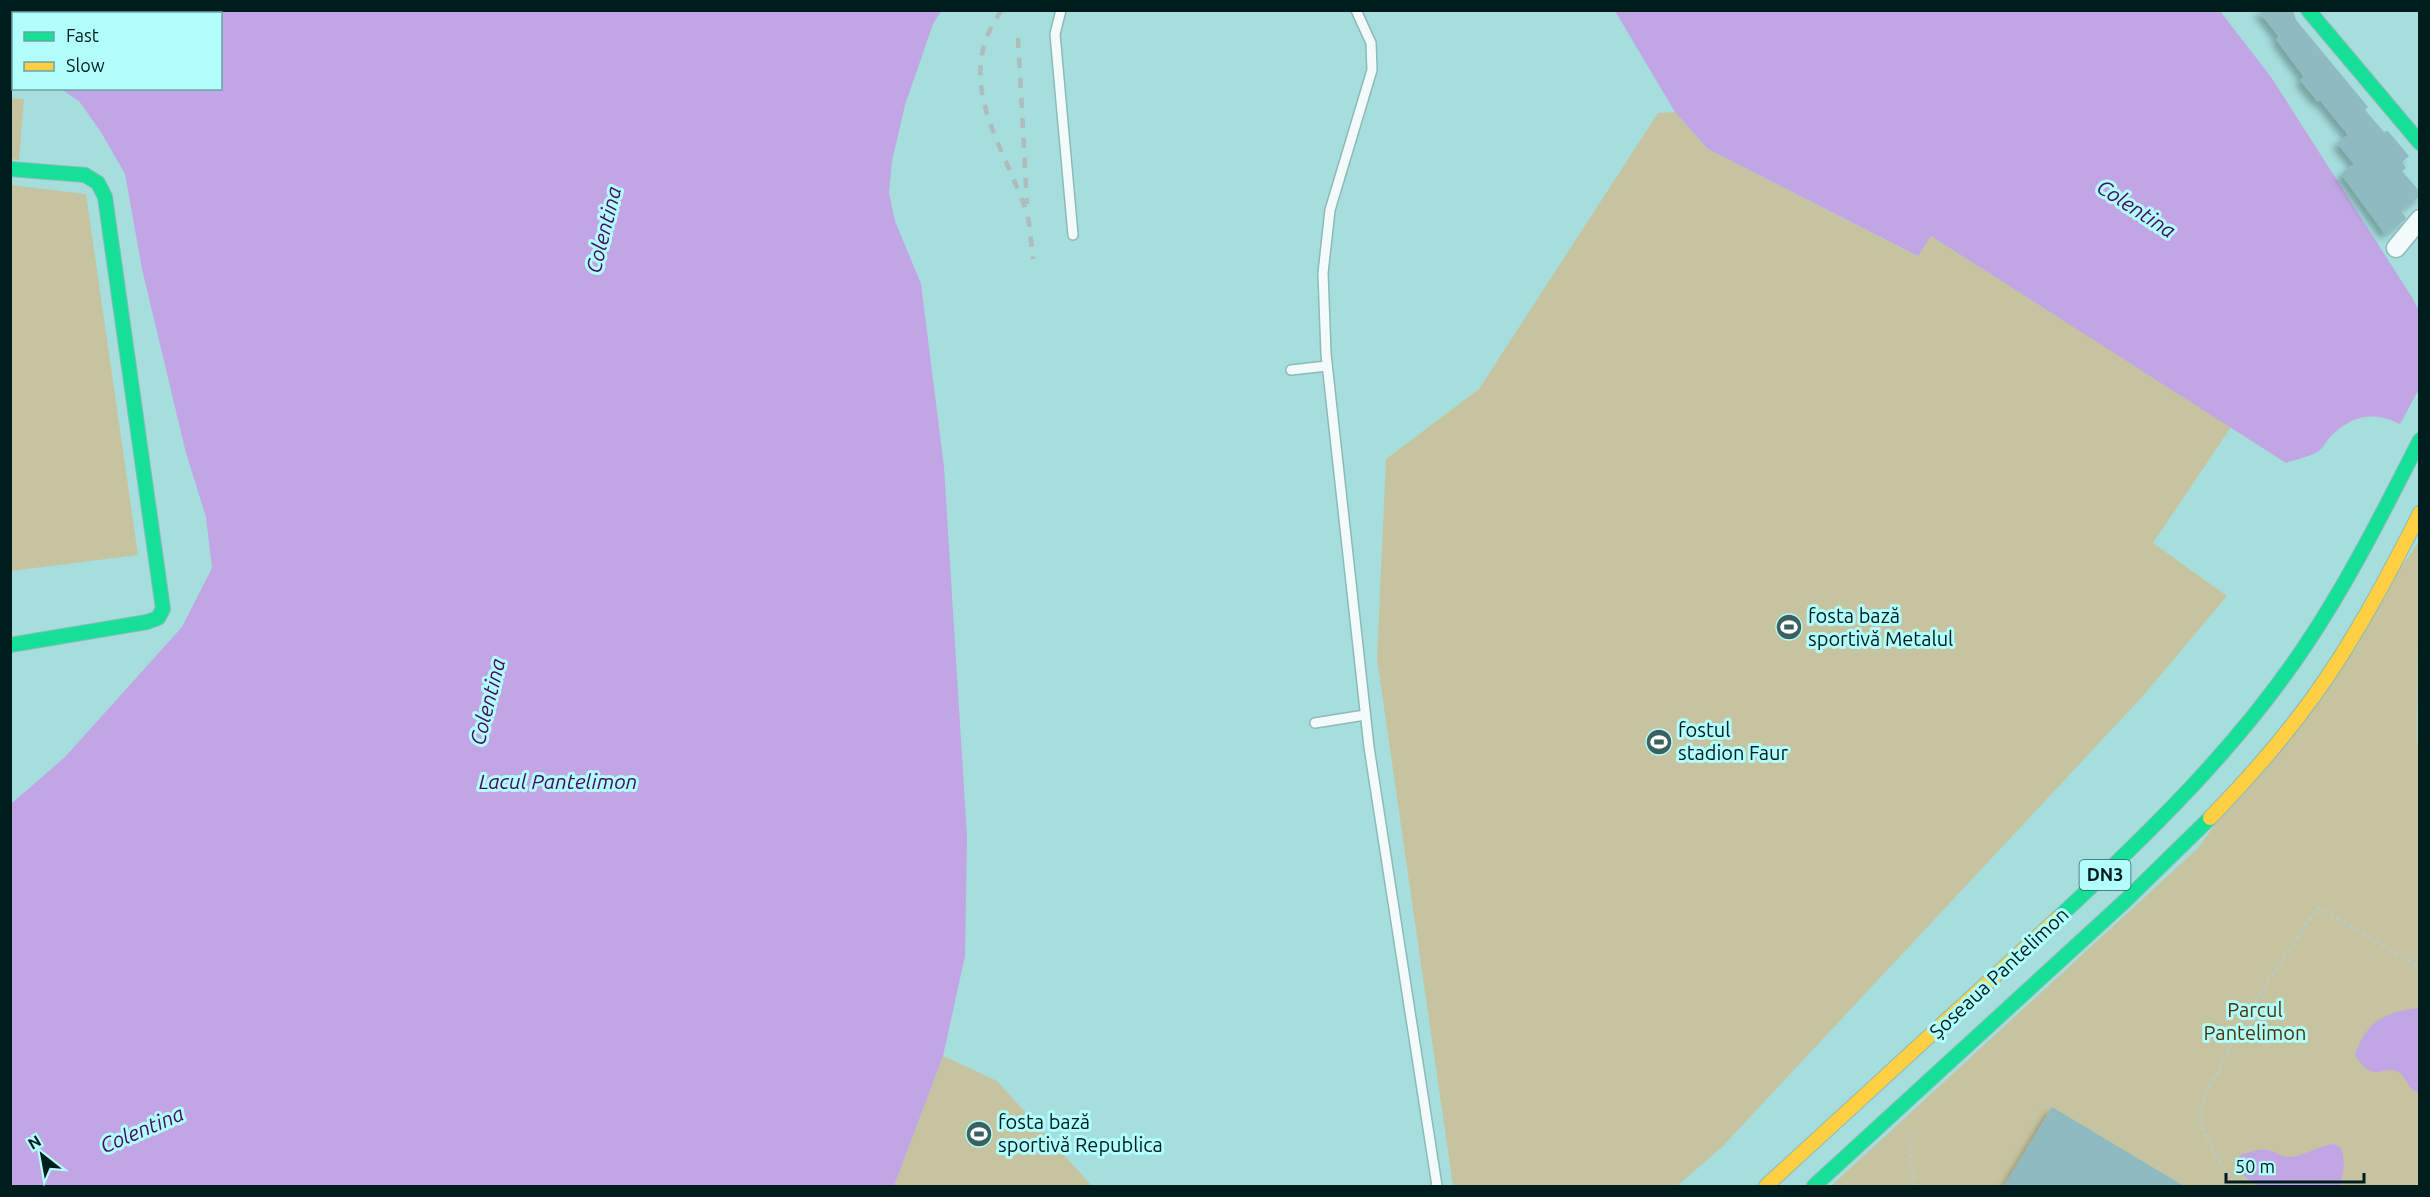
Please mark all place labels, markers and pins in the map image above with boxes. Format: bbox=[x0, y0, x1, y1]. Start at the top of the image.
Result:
place label: fosta bază sportivă Metalul bbox=[1808, 604, 1953, 650]
sports icon: fosta bază sportivă Metalul bbox=[1774, 612, 1804, 642]
place label: fostul stadion Faur bbox=[1678, 718, 1788, 764]
sports icon: fostul stadion Faur bbox=[1644, 727, 1674, 757]
place label: fosta bază sportivă Republica bbox=[998, 1110, 1163, 1156]
sports icon: fosta bază sportivă Republica bbox=[964, 1119, 994, 1149]

